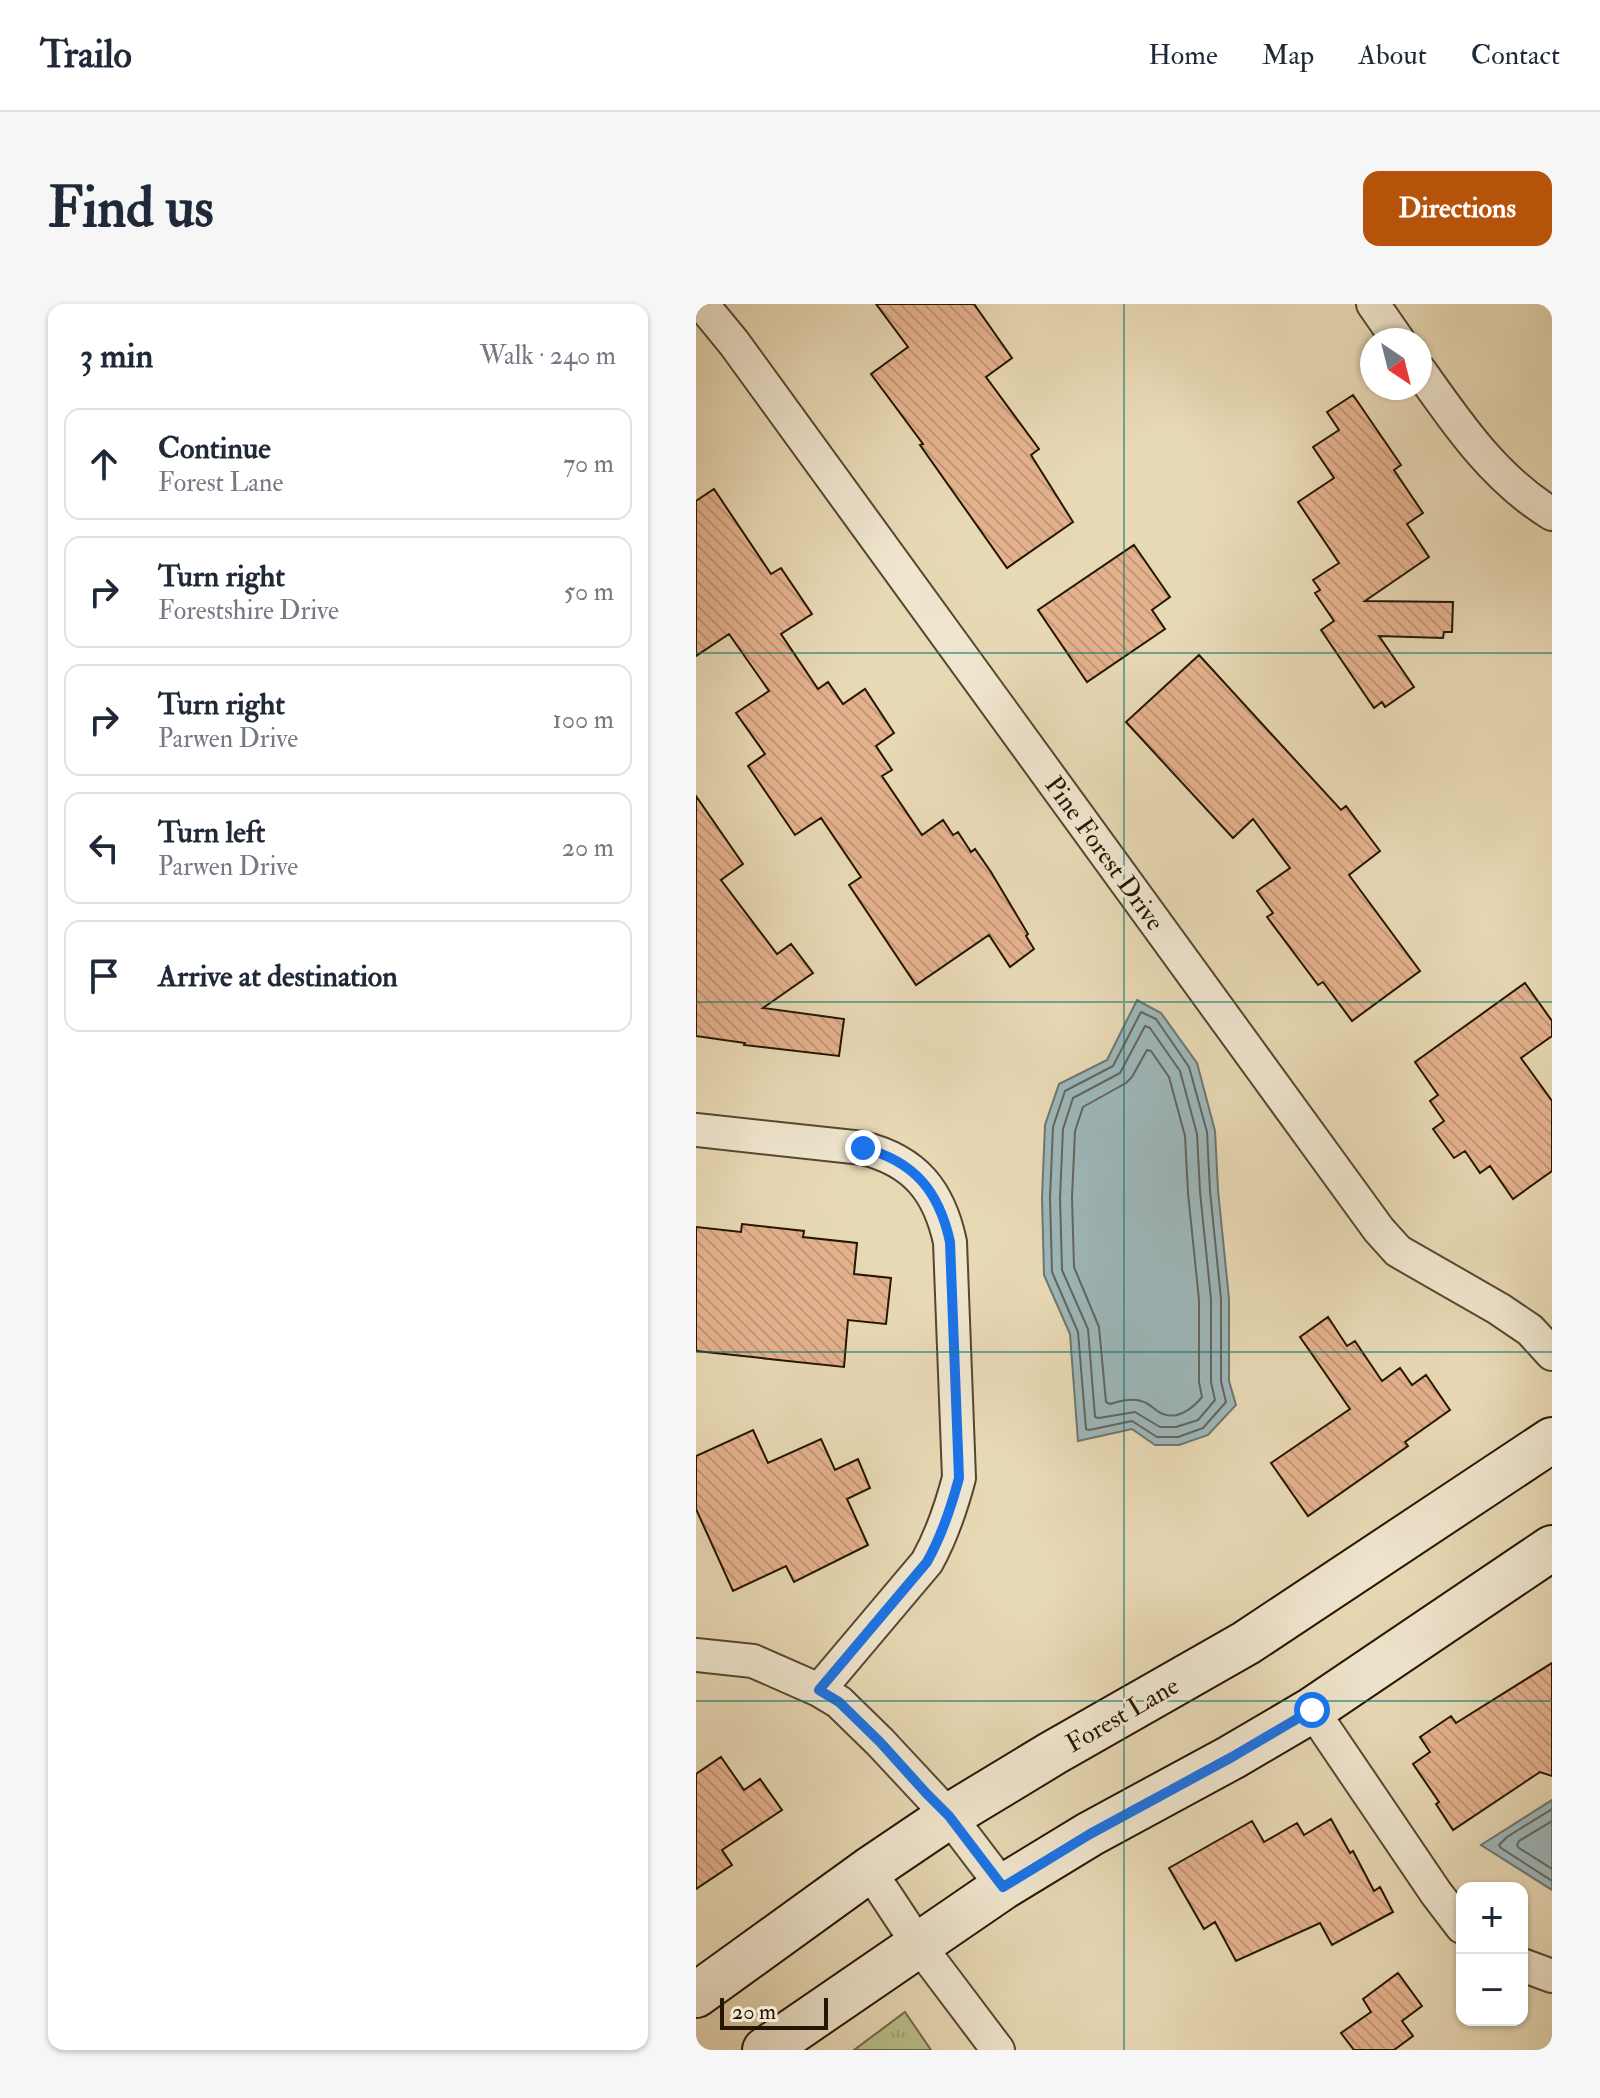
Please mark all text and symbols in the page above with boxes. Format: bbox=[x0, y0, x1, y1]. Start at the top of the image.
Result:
text: Trailo bbox=[40, 31, 132, 79]
text: Home bbox=[1148, 38, 1218, 73]
text: Map bbox=[1262, 38, 1314, 73]
text: About bbox=[1358, 38, 1427, 73]
text: Contact bbox=[1471, 38, 1560, 73]
button: Directions bbox=[1363, 171, 1552, 246]
text: Find us bbox=[48, 173, 214, 244]
north arrow bbox=[1360, 328, 1432, 400]
text: 3 min bbox=[80, 335, 153, 378]
text: Walk · 240 m bbox=[480, 340, 616, 372]
text: Continue bbox=[158, 430, 271, 467]
icon: ahead bbox=[82, 442, 126, 486]
text: 70 m bbox=[563, 448, 614, 480]
text: Forest Lane bbox=[158, 467, 283, 499]
text: Turn right bbox=[158, 558, 285, 595]
icon: right bbox=[82, 570, 126, 614]
text: 50 m bbox=[564, 576, 614, 608]
text: Forestshire Drive bbox=[158, 595, 339, 627]
text: Turn right bbox=[158, 686, 285, 723]
icon: right bbox=[82, 698, 126, 742]
text: 100 m bbox=[553, 704, 614, 736]
text: Parwen Drive bbox=[158, 723, 298, 755]
street label: Pine Forest Drive bbox=[1038, 770, 1171, 937]
text: Turn left bbox=[158, 814, 265, 851]
icon: left bbox=[82, 826, 126, 870]
text: 20 m bbox=[562, 832, 614, 864]
text: Parwen Drive bbox=[158, 851, 298, 883]
icon: arrive bbox=[82, 954, 126, 998]
text: Arrive at destination bbox=[158, 958, 398, 995]
route end bbox=[845, 1130, 881, 1166]
street label: Forest Lane bbox=[1060, 1670, 1185, 1760]
route start bbox=[1294, 1692, 1330, 1728]
map controls bbox=[1456, 1882, 1528, 2026]
button: + bbox=[1456, 1882, 1528, 1954]
button: − bbox=[1456, 1954, 1528, 2026]
scale bar bbox=[720, 1994, 828, 2030]
text: 20 m bbox=[732, 1998, 776, 2026]

